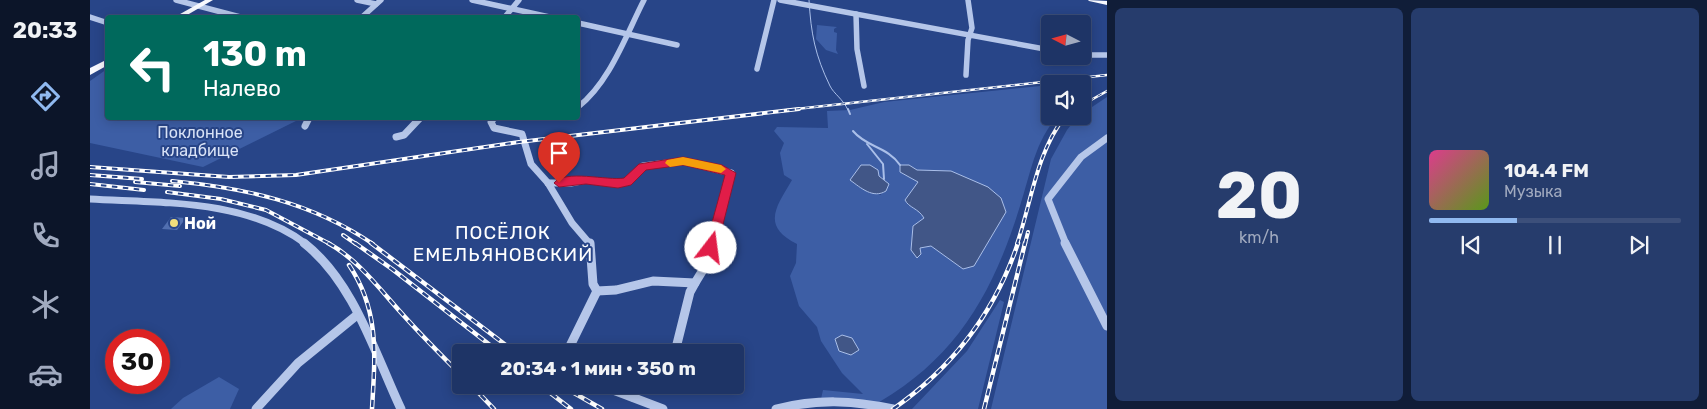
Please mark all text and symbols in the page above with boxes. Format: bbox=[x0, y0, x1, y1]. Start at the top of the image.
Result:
north arrow bbox=[1041, 15, 1091, 65]
map controls bbox=[1041, 15, 1091, 125]
text: 20:33 bbox=[13, 17, 77, 44]
text: 130 m bbox=[203, 33, 307, 75]
icon: left bbox=[120, 35, 185, 100]
text: Налево bbox=[203, 75, 281, 102]
button: sound bbox=[1041, 75, 1091, 125]
icon: directions bbox=[28, 79, 63, 114]
park label: Поклонное кладбище bbox=[157, 123, 243, 160]
pin bbox=[538, 132, 580, 183]
icon: arrive bbox=[545, 139, 573, 167]
icon: music bbox=[28, 148, 63, 183]
text: 20 bbox=[1216, 157, 1302, 234]
text: 104.4 FM bbox=[1504, 159, 1589, 182]
text: Музыка bbox=[1504, 182, 1562, 201]
place label: Ной bbox=[184, 214, 216, 233]
marker: Ной bbox=[168, 217, 180, 229]
icon: phone bbox=[28, 218, 63, 253]
district label: ПОСЁЛОК ЕМЕЛЬЯНОВСКИЙ bbox=[413, 221, 593, 266]
position arrow bbox=[684, 221, 736, 273]
text: km/h bbox=[1239, 228, 1279, 247]
icon: previous bbox=[1457, 231, 1485, 259]
icon: pause bbox=[1541, 231, 1569, 259]
icon: next bbox=[1625, 231, 1653, 259]
icon: climate bbox=[28, 287, 63, 322]
speed limit sign: 30 bbox=[105, 329, 170, 394]
icon: car bbox=[28, 357, 63, 392]
text: 20:34 · 1 мин · 350 m bbox=[500, 357, 696, 380]

